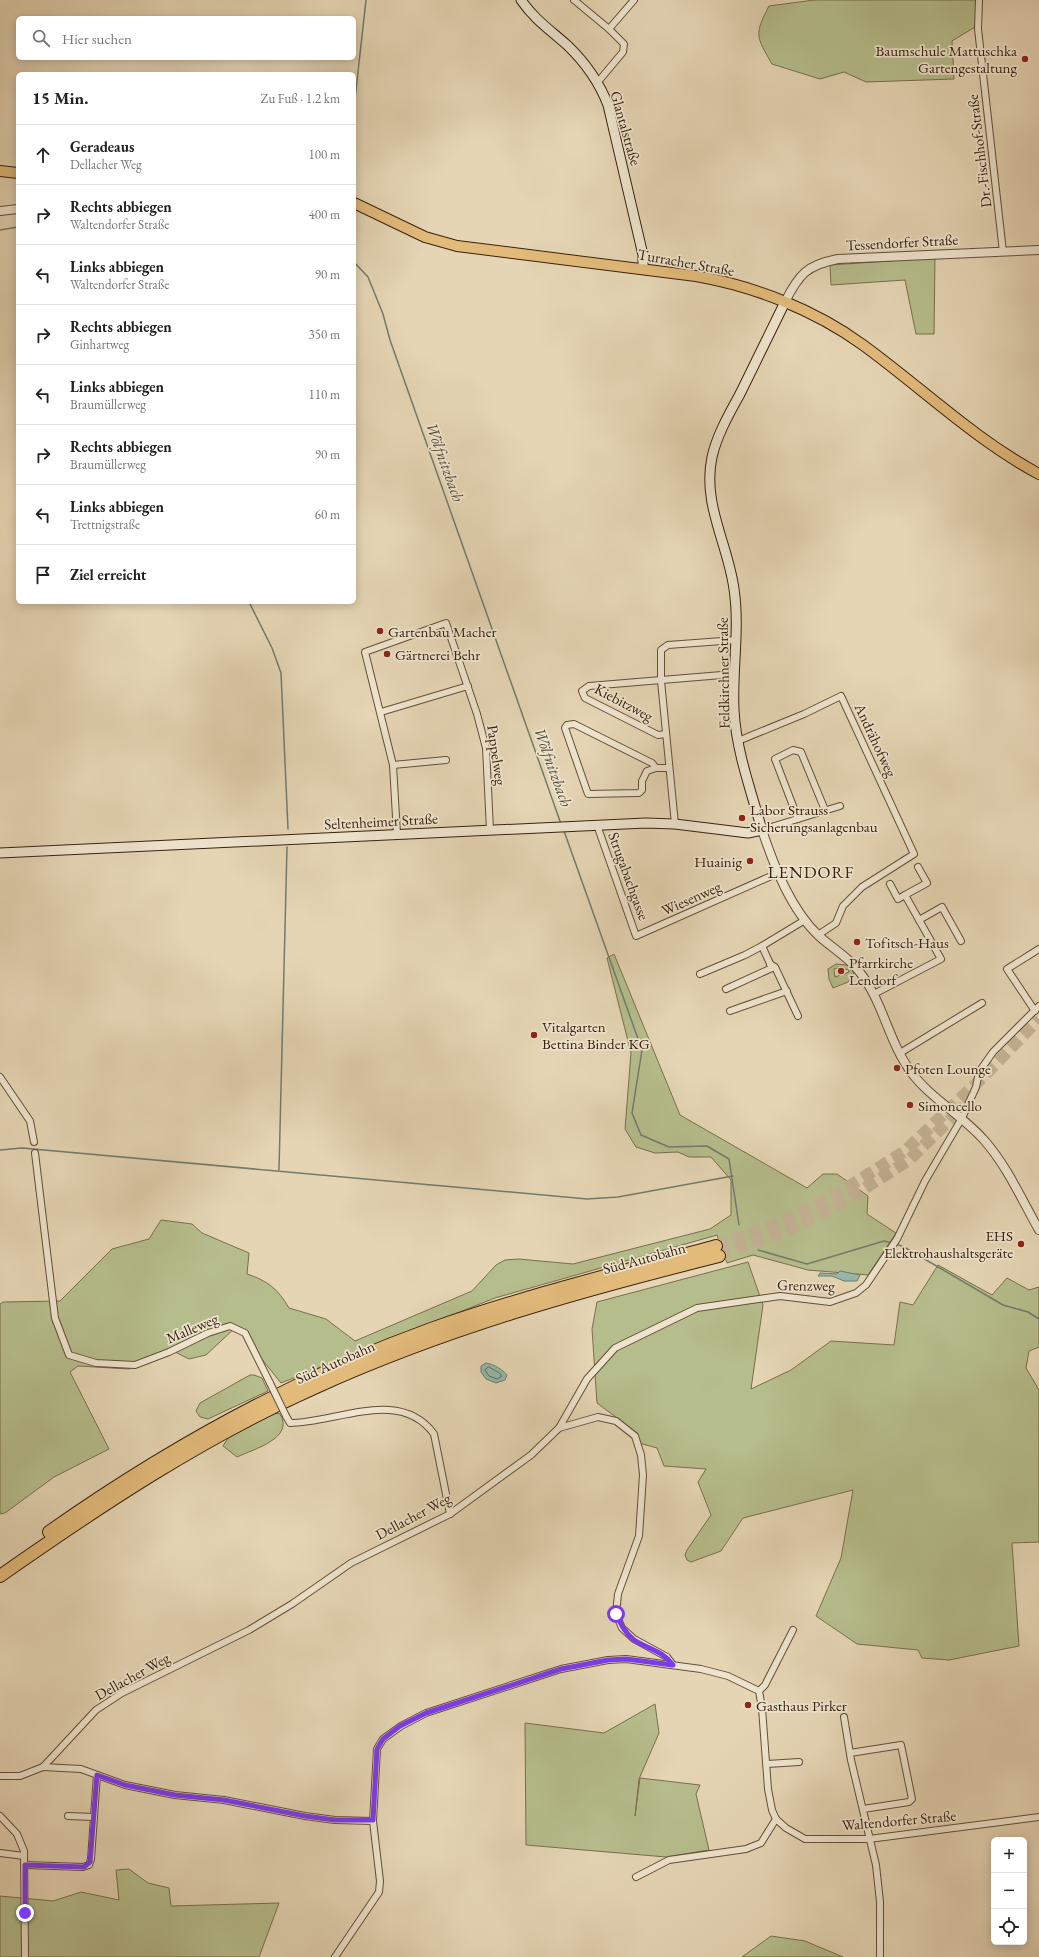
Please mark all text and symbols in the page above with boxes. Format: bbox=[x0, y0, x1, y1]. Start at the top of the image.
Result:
search box bbox=[16, 16, 356, 60]
icon: search bbox=[30, 27, 52, 49]
text: Hier suchen bbox=[62, 29, 132, 48]
place label: Baumschule Mattuschka Gartengestaltung bbox=[875, 41, 1017, 77]
marker: Baumschule Mattuschka Gartengestaltung bbox=[1020, 54, 1030, 64]
text: 15 Min. bbox=[32, 87, 88, 109]
street label: Glantalstraße bbox=[606, 89, 646, 168]
text: Zu Fuß · 1.2 km bbox=[261, 90, 340, 107]
street label: Dr.-Fischhof-Straße bbox=[963, 93, 995, 209]
text: Geradeaus bbox=[70, 137, 134, 156]
icon: ahead bbox=[32, 144, 54, 166]
text: 100 m bbox=[309, 146, 340, 163]
text: Dellacher Weg bbox=[70, 156, 142, 173]
text: Rechts abbiegen bbox=[70, 197, 172, 216]
icon: right bbox=[32, 204, 54, 226]
text: 400 m bbox=[309, 206, 340, 223]
text: Waltendorfer Straße bbox=[70, 216, 169, 233]
street label: Tessendorfer Straße bbox=[846, 230, 959, 254]
street label: Turracher Straße bbox=[636, 244, 736, 280]
text: Links abbiegen bbox=[70, 257, 164, 276]
icon: left bbox=[32, 264, 54, 286]
text: 90 m bbox=[315, 266, 340, 283]
text: Waltendorfer Straße bbox=[70, 276, 169, 293]
text: Rechts abbiegen bbox=[70, 317, 172, 336]
icon: right bbox=[32, 324, 54, 346]
text: 350 m bbox=[309, 326, 340, 343]
text: Ginhartweg bbox=[70, 336, 129, 353]
text: Links abbiegen bbox=[70, 377, 164, 396]
icon: left bbox=[32, 384, 54, 406]
text: 110 m bbox=[309, 386, 340, 403]
text: Braumüllerweg bbox=[70, 396, 146, 413]
water label: Wölfnitzbach bbox=[421, 420, 469, 505]
text: Rechts abbiegen bbox=[70, 437, 172, 456]
icon: right bbox=[32, 444, 54, 466]
text: 90 m bbox=[315, 446, 340, 463]
text: Braumüllerweg bbox=[70, 456, 146, 473]
text: Links abbiegen bbox=[70, 497, 164, 516]
icon: left bbox=[32, 504, 54, 526]
text: 60 m bbox=[315, 506, 340, 523]
text: Trettnigstraße bbox=[70, 516, 140, 533]
icon: arrive bbox=[32, 564, 54, 586]
text: Ziel erreicht bbox=[70, 565, 146, 584]
street label: Feldkirchner Straße bbox=[713, 617, 733, 729]
place label: Gartenbau Macher bbox=[388, 622, 497, 641]
marker: Gartenbau Macher bbox=[375, 626, 385, 636]
place label: Gärtnerei Behr bbox=[395, 645, 480, 664]
marker: Gärtnerei Behr bbox=[382, 649, 392, 659]
street label: Kiebitzweg bbox=[591, 679, 657, 726]
street label: Andrähofweg bbox=[850, 699, 902, 780]
street label: Pappelweg bbox=[483, 724, 511, 787]
water label: Wölfnitzbach bbox=[529, 725, 577, 810]
place label: Labor Strauss Sicherungsanlagenbau bbox=[750, 800, 878, 836]
street label: Seltenheimer Straße bbox=[324, 809, 438, 833]
marker: Labor Strauss Sicherungsanlagenbau bbox=[737, 813, 747, 823]
street label: Strugabachgasse bbox=[604, 829, 654, 923]
place label: Huainig bbox=[694, 852, 742, 871]
marker: Huainig bbox=[745, 856, 755, 866]
district label: LENDORF bbox=[768, 861, 854, 883]
street label: Wiesenweg bbox=[658, 876, 724, 920]
place label: Tofitsch-Haus bbox=[865, 933, 949, 952]
marker: Tofitsch-Haus bbox=[852, 937, 862, 947]
place label: Pfarrkirche Lendorf bbox=[849, 953, 913, 989]
marker: Pfarrkirche Lendorf bbox=[836, 966, 846, 976]
place label: Vitalgarten Bettina Binder KG bbox=[542, 1017, 650, 1053]
marker: Vitalgarten Bettina Binder KG bbox=[529, 1030, 539, 1040]
place label: Pfoten Lounge bbox=[905, 1059, 991, 1078]
marker: Pfoten Lounge bbox=[892, 1063, 902, 1073]
place label: Simoncello bbox=[918, 1096, 982, 1115]
marker: Simoncello bbox=[905, 1100, 915, 1110]
place label: EHS Elektrohaushaltsgeräte bbox=[884, 1226, 1013, 1262]
street label: Süd Autobahn bbox=[601, 1238, 688, 1278]
marker: EHS Elektrohaushaltsgeräte bbox=[1016, 1239, 1026, 1249]
street label: Grenzweg bbox=[777, 1275, 835, 1295]
street label: Malleweg bbox=[163, 1308, 221, 1347]
street label: Süd Autobahn bbox=[292, 1336, 378, 1388]
street label: Dellacher Weg bbox=[372, 1488, 454, 1544]
route start bbox=[607, 1605, 625, 1623]
street label: Dellacher Weg bbox=[91, 1647, 173, 1704]
place label: Gasthaus Pirker bbox=[756, 1696, 847, 1715]
marker: Gasthaus Pirker bbox=[743, 1700, 753, 1710]
street label: Waltendorfer Straße bbox=[841, 1806, 957, 1834]
map controls bbox=[991, 1837, 1027, 1945]
button: + bbox=[991, 1837, 1027, 1873]
button: − bbox=[991, 1873, 1027, 1909]
route end bbox=[16, 1904, 34, 1922]
button: locate bbox=[991, 1909, 1027, 1945]

